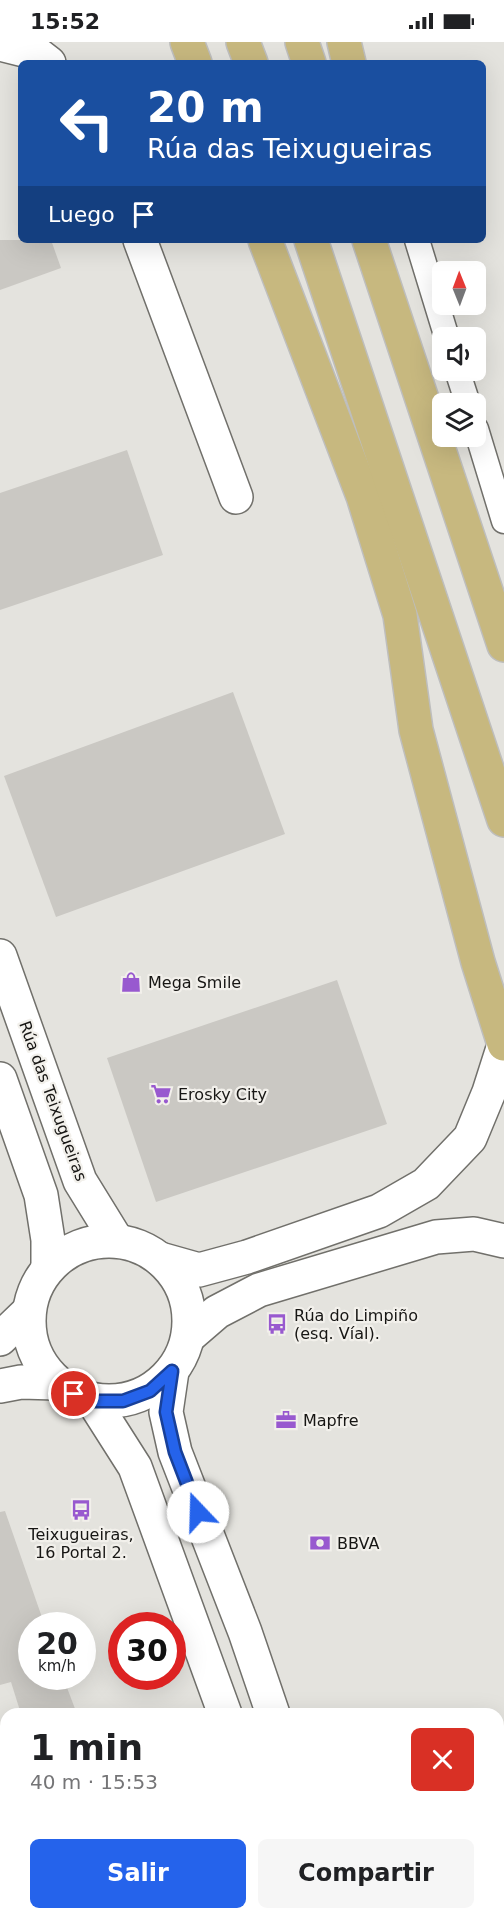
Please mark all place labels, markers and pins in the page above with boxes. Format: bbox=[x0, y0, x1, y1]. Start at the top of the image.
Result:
shop icon: Mega Smile bbox=[119, 970, 143, 994]
place label: Mega Smile bbox=[148, 973, 241, 992]
supermarket icon: Erosky City bbox=[149, 1082, 173, 1106]
place label: Erosky City bbox=[178, 1085, 267, 1104]
place label: Rúa do Limpiño (esq. Víal). bbox=[294, 1306, 418, 1343]
bus stop icon: Rúa do Limpiño (esq. Víal). bbox=[265, 1312, 289, 1336]
pin bbox=[48, 1368, 99, 1419]
office icon: Mapfre bbox=[274, 1408, 298, 1432]
place label: Mapfre bbox=[303, 1411, 358, 1430]
bus stop icon: Teixugueiras, 16 Portal 2. bbox=[69, 1498, 93, 1522]
place label: Teixugueiras, 16 Portal 2. bbox=[27, 1525, 134, 1562]
bank icon: BBVA bbox=[308, 1531, 332, 1555]
place label: BBVA bbox=[337, 1534, 379, 1553]

